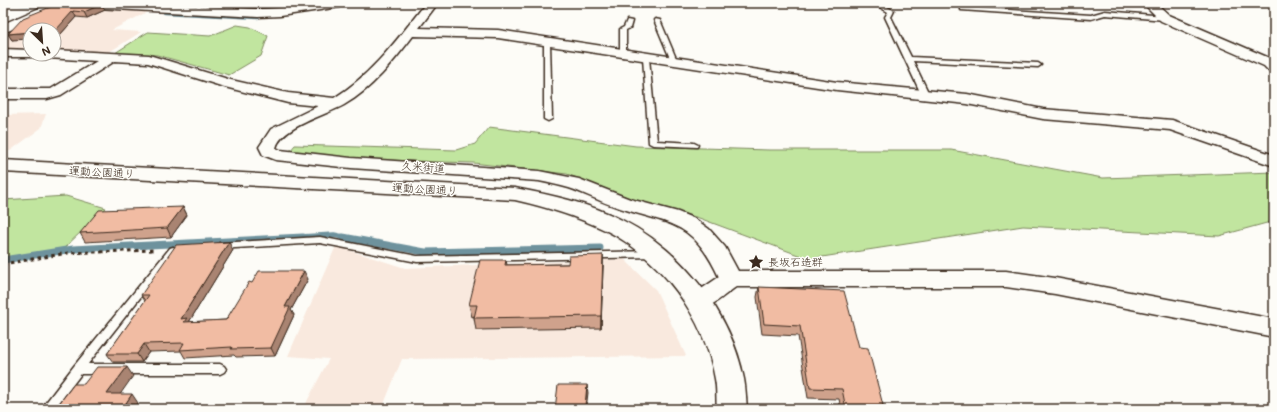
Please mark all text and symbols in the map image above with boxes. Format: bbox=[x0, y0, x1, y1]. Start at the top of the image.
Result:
north arrow bbox=[22, 22, 62, 62]
text: N bbox=[39, 43, 53, 60]
street label: 久米街道 bbox=[401, 157, 446, 176]
street label: 運動公園通り bbox=[69, 162, 135, 181]
street label: 運動公園通り bbox=[392, 179, 458, 198]
place icon: 長坂石造群 bbox=[747, 253, 765, 271]
place label: 長坂石造群 bbox=[768, 254, 823, 269]

